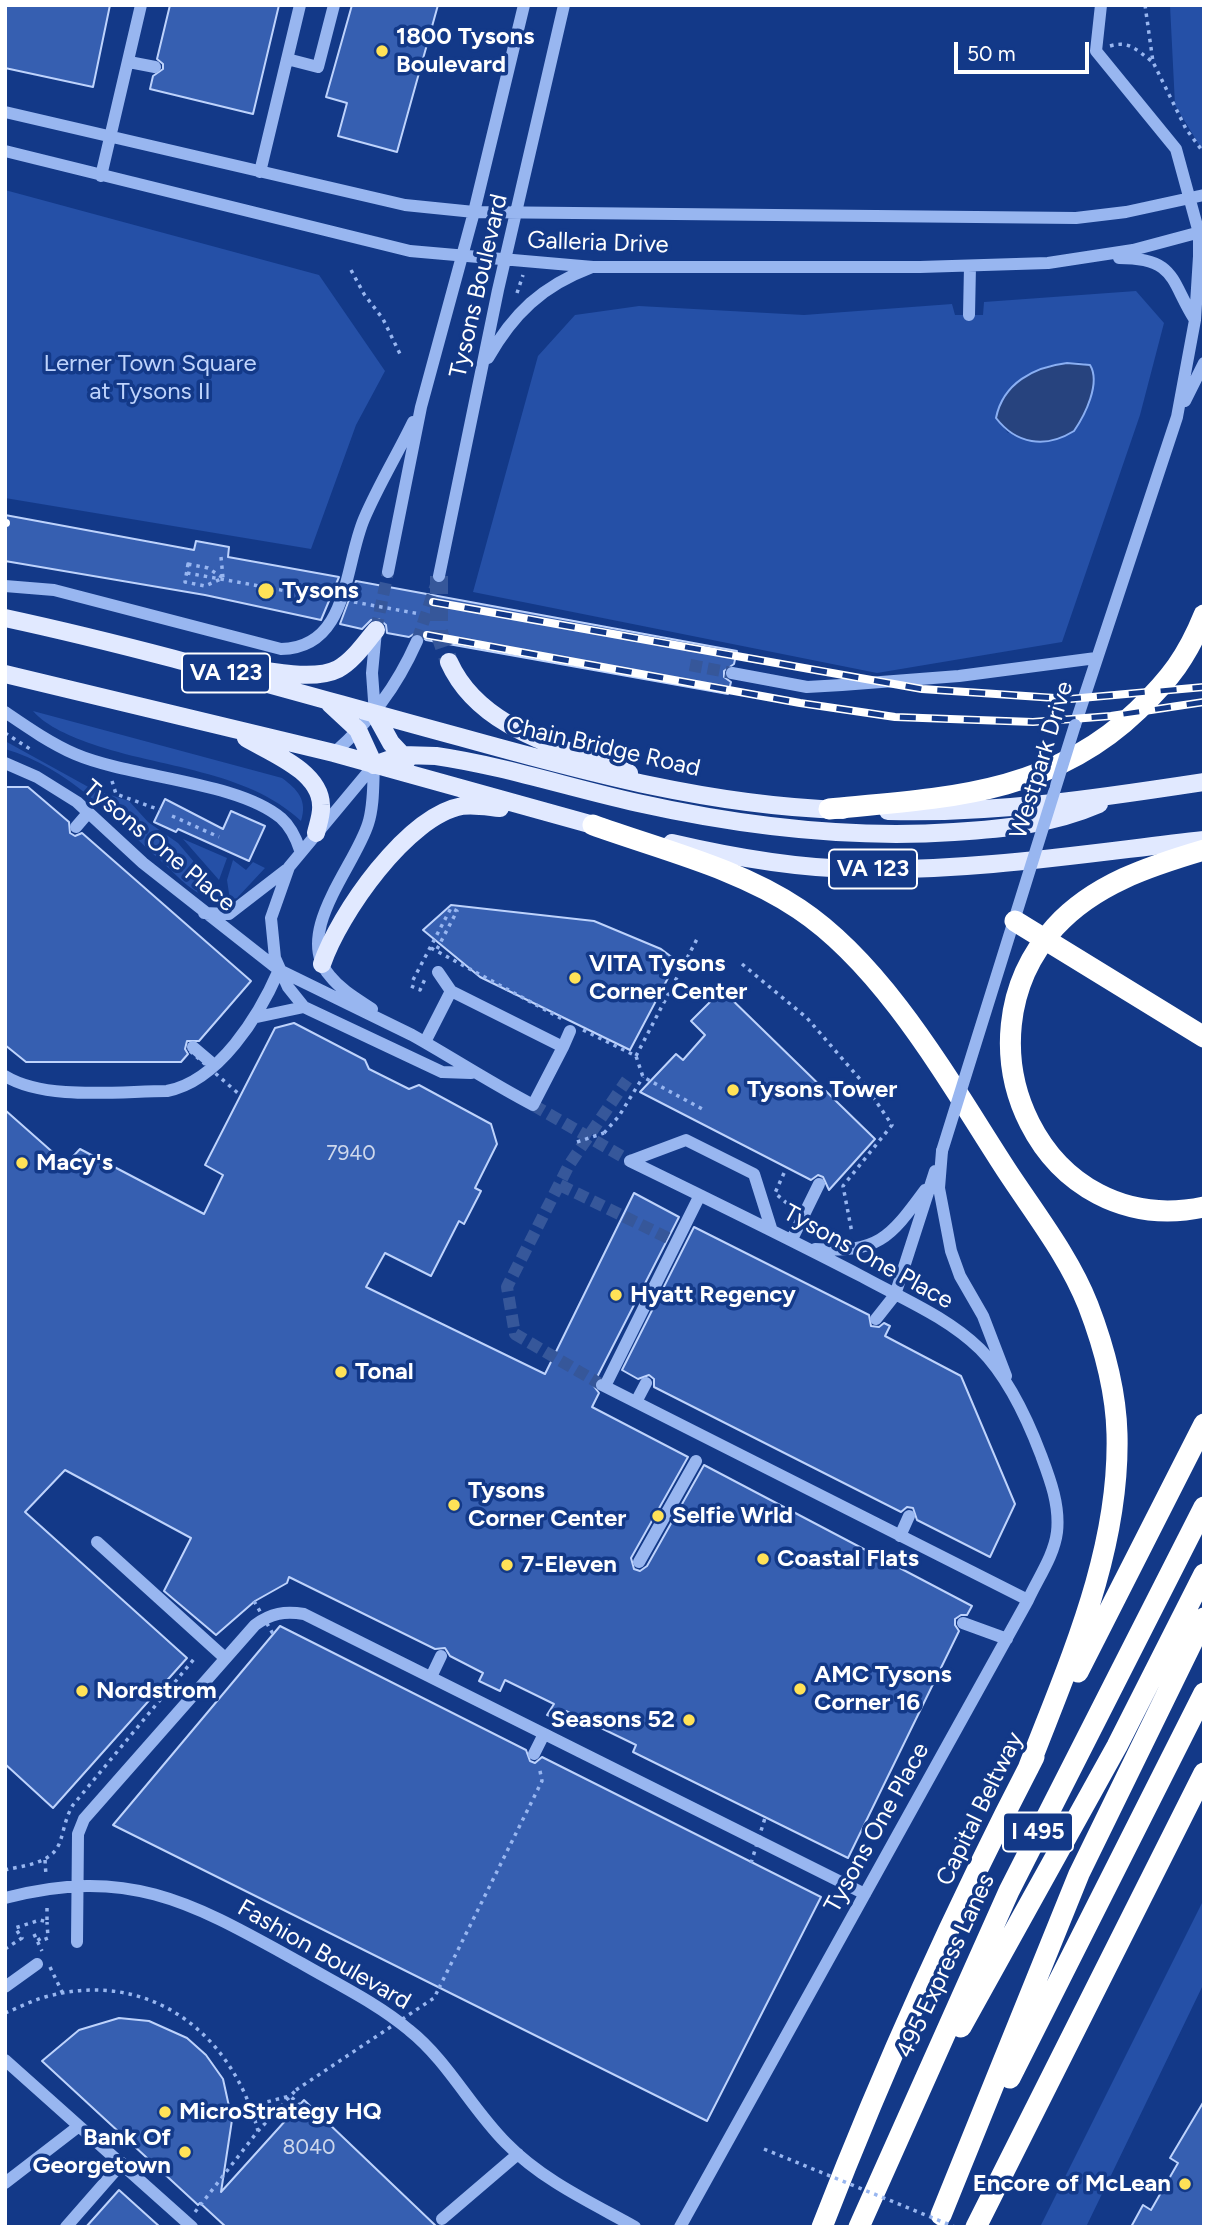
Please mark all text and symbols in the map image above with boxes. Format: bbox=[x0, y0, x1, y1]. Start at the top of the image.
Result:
place label: 1800 Tysons Boulevard bbox=[396, 23, 534, 79]
scale bar bbox=[957, 28, 1092, 72]
text: 50 m bbox=[967, 41, 1016, 66]
marker: 1800 Tysons Boulevard bbox=[374, 43, 390, 59]
street label: Tysons Boulevard bbox=[444, 191, 514, 381]
street label: Galleria Drive bbox=[527, 226, 669, 260]
park label: Lerner Town Square at Tysons II bbox=[43, 350, 257, 406]
place label: Tysons bbox=[282, 577, 359, 605]
marker: Tysons bbox=[256, 581, 276, 601]
road number: VA 123 bbox=[182, 653, 270, 692]
street label: Westpark Drive bbox=[1004, 678, 1080, 842]
street label: Chain Bridge Road bbox=[503, 711, 703, 783]
street label: Tysons One Place bbox=[77, 774, 241, 918]
road number: VA 123 bbox=[829, 849, 917, 888]
place label: VITA Tysons Corner Center bbox=[589, 950, 747, 1006]
marker: VITA Tysons Corner Center bbox=[567, 970, 583, 986]
place label: Tysons Tower bbox=[747, 1076, 897, 1104]
marker: Tysons Tower bbox=[725, 1082, 741, 1098]
house number: 7940 bbox=[326, 1141, 376, 1167]
place label: Macy's bbox=[36, 1149, 113, 1177]
marker: Macy's bbox=[14, 1155, 30, 1171]
street label: Tysons One Place bbox=[778, 1198, 958, 1316]
place label: Hyatt Regency bbox=[630, 1281, 796, 1309]
marker: Hyatt Regency bbox=[608, 1287, 624, 1303]
place label: Tonal bbox=[355, 1358, 414, 1386]
marker: Tonal bbox=[333, 1364, 349, 1380]
place label: Tysons Corner Center bbox=[468, 1477, 626, 1533]
marker: Tysons Corner Center bbox=[446, 1497, 462, 1513]
place label: Selfie Wrld bbox=[672, 1502, 793, 1530]
marker: Selfie Wrld bbox=[650, 1508, 666, 1524]
place label: Coastal Flats bbox=[777, 1545, 919, 1573]
place label: 7-Eleven bbox=[521, 1551, 617, 1579]
marker: Coastal Flats bbox=[755, 1551, 771, 1567]
marker: 7-Eleven bbox=[499, 1557, 515, 1573]
place label: AMC Tysons Corner 16 bbox=[814, 1661, 952, 1717]
place label: Nordstrom bbox=[96, 1677, 217, 1705]
marker: AMC Tysons Corner 16 bbox=[792, 1681, 808, 1697]
marker: Nordstrom bbox=[74, 1683, 90, 1699]
place label: Seasons 52 bbox=[551, 1706, 675, 1734]
marker: Seasons 52 bbox=[681, 1712, 697, 1728]
street label: Capital Beltway bbox=[930, 1728, 1030, 1890]
street label: Tysons One Place bbox=[818, 1738, 936, 1918]
road number: I 495 bbox=[1003, 1812, 1073, 1852]
street label: 495 Express Lanes bbox=[891, 1869, 1001, 2063]
street label: Fashion Boulevard bbox=[232, 1894, 416, 2016]
place label: MicroStrategy HQ bbox=[179, 2098, 382, 2126]
marker: MicroStrategy HQ bbox=[157, 2104, 173, 2120]
place label: Bank Of Georgetown bbox=[33, 2124, 171, 2180]
house number: 8040 bbox=[283, 2135, 335, 2161]
marker: Bank Of Georgetown bbox=[177, 2144, 193, 2160]
place label: Encore of McLean bbox=[973, 2170, 1171, 2198]
marker: Encore of McLean bbox=[1177, 2176, 1193, 2192]

